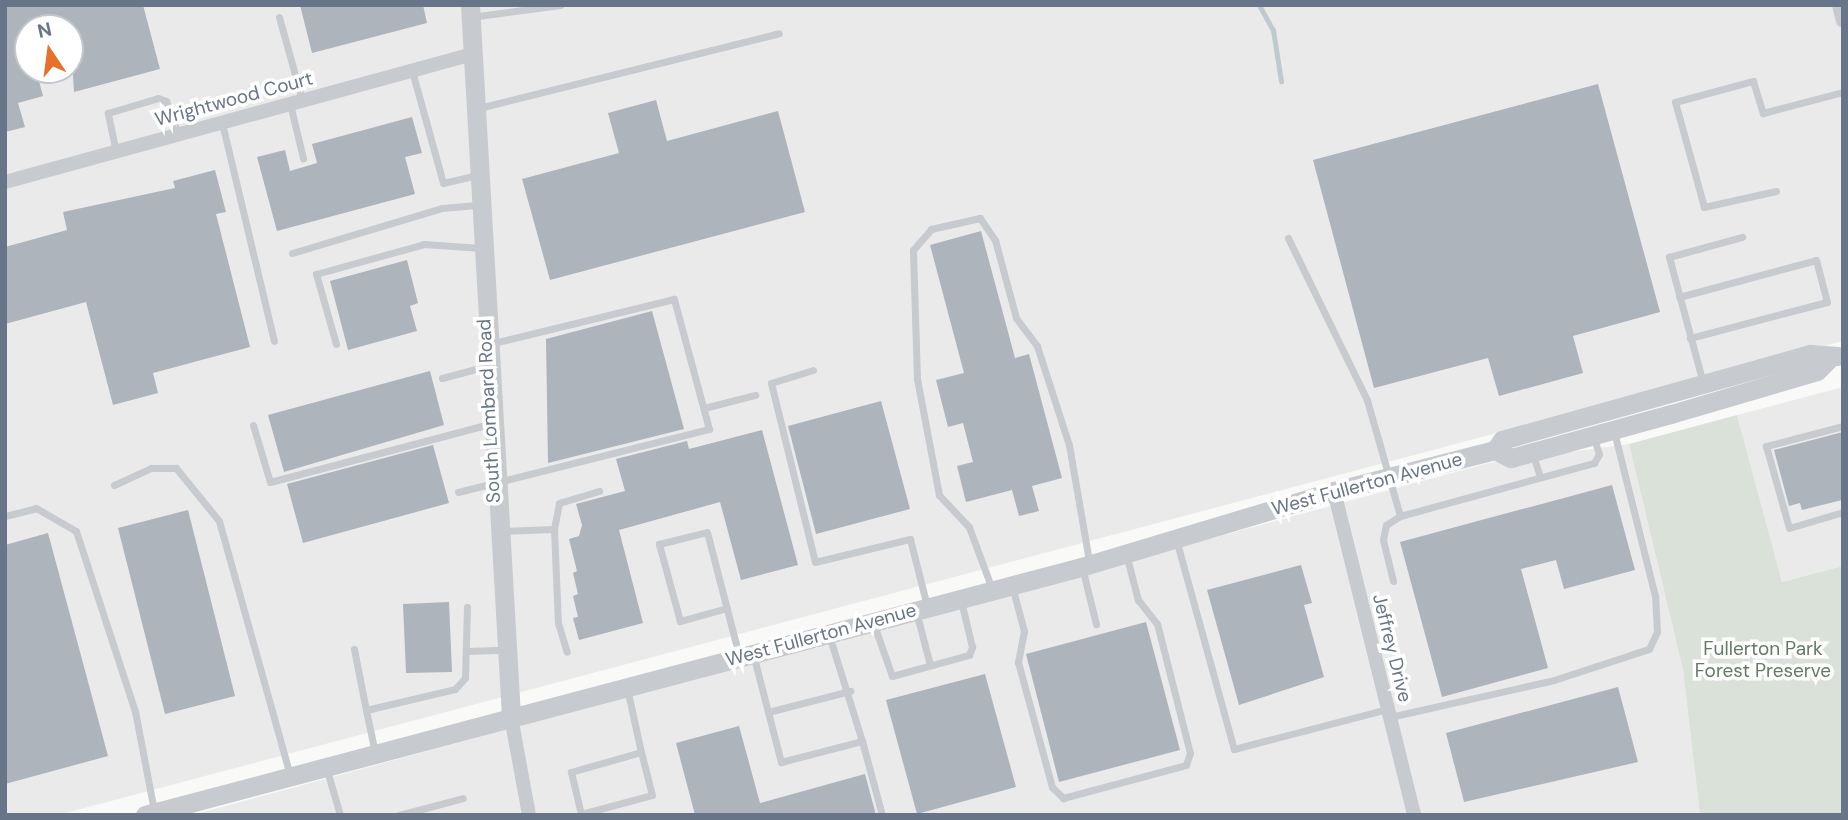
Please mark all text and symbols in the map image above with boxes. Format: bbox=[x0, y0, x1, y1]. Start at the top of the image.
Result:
north arrow bbox=[14, 14, 84, 84]
text: N bbox=[35, 16, 54, 44]
street label: Wrightwood Court bbox=[153, 67, 315, 131]
street label: South Lombard Road bbox=[473, 318, 505, 504]
street label: West Fullerton Avenue bbox=[1269, 448, 1465, 520]
street label: Jeffrey Drive bbox=[1368, 591, 1416, 705]
street label: West Fullerton Avenue bbox=[723, 599, 919, 671]
park label: Fullerton Park Forest Preserve bbox=[1695, 638, 1831, 682]

